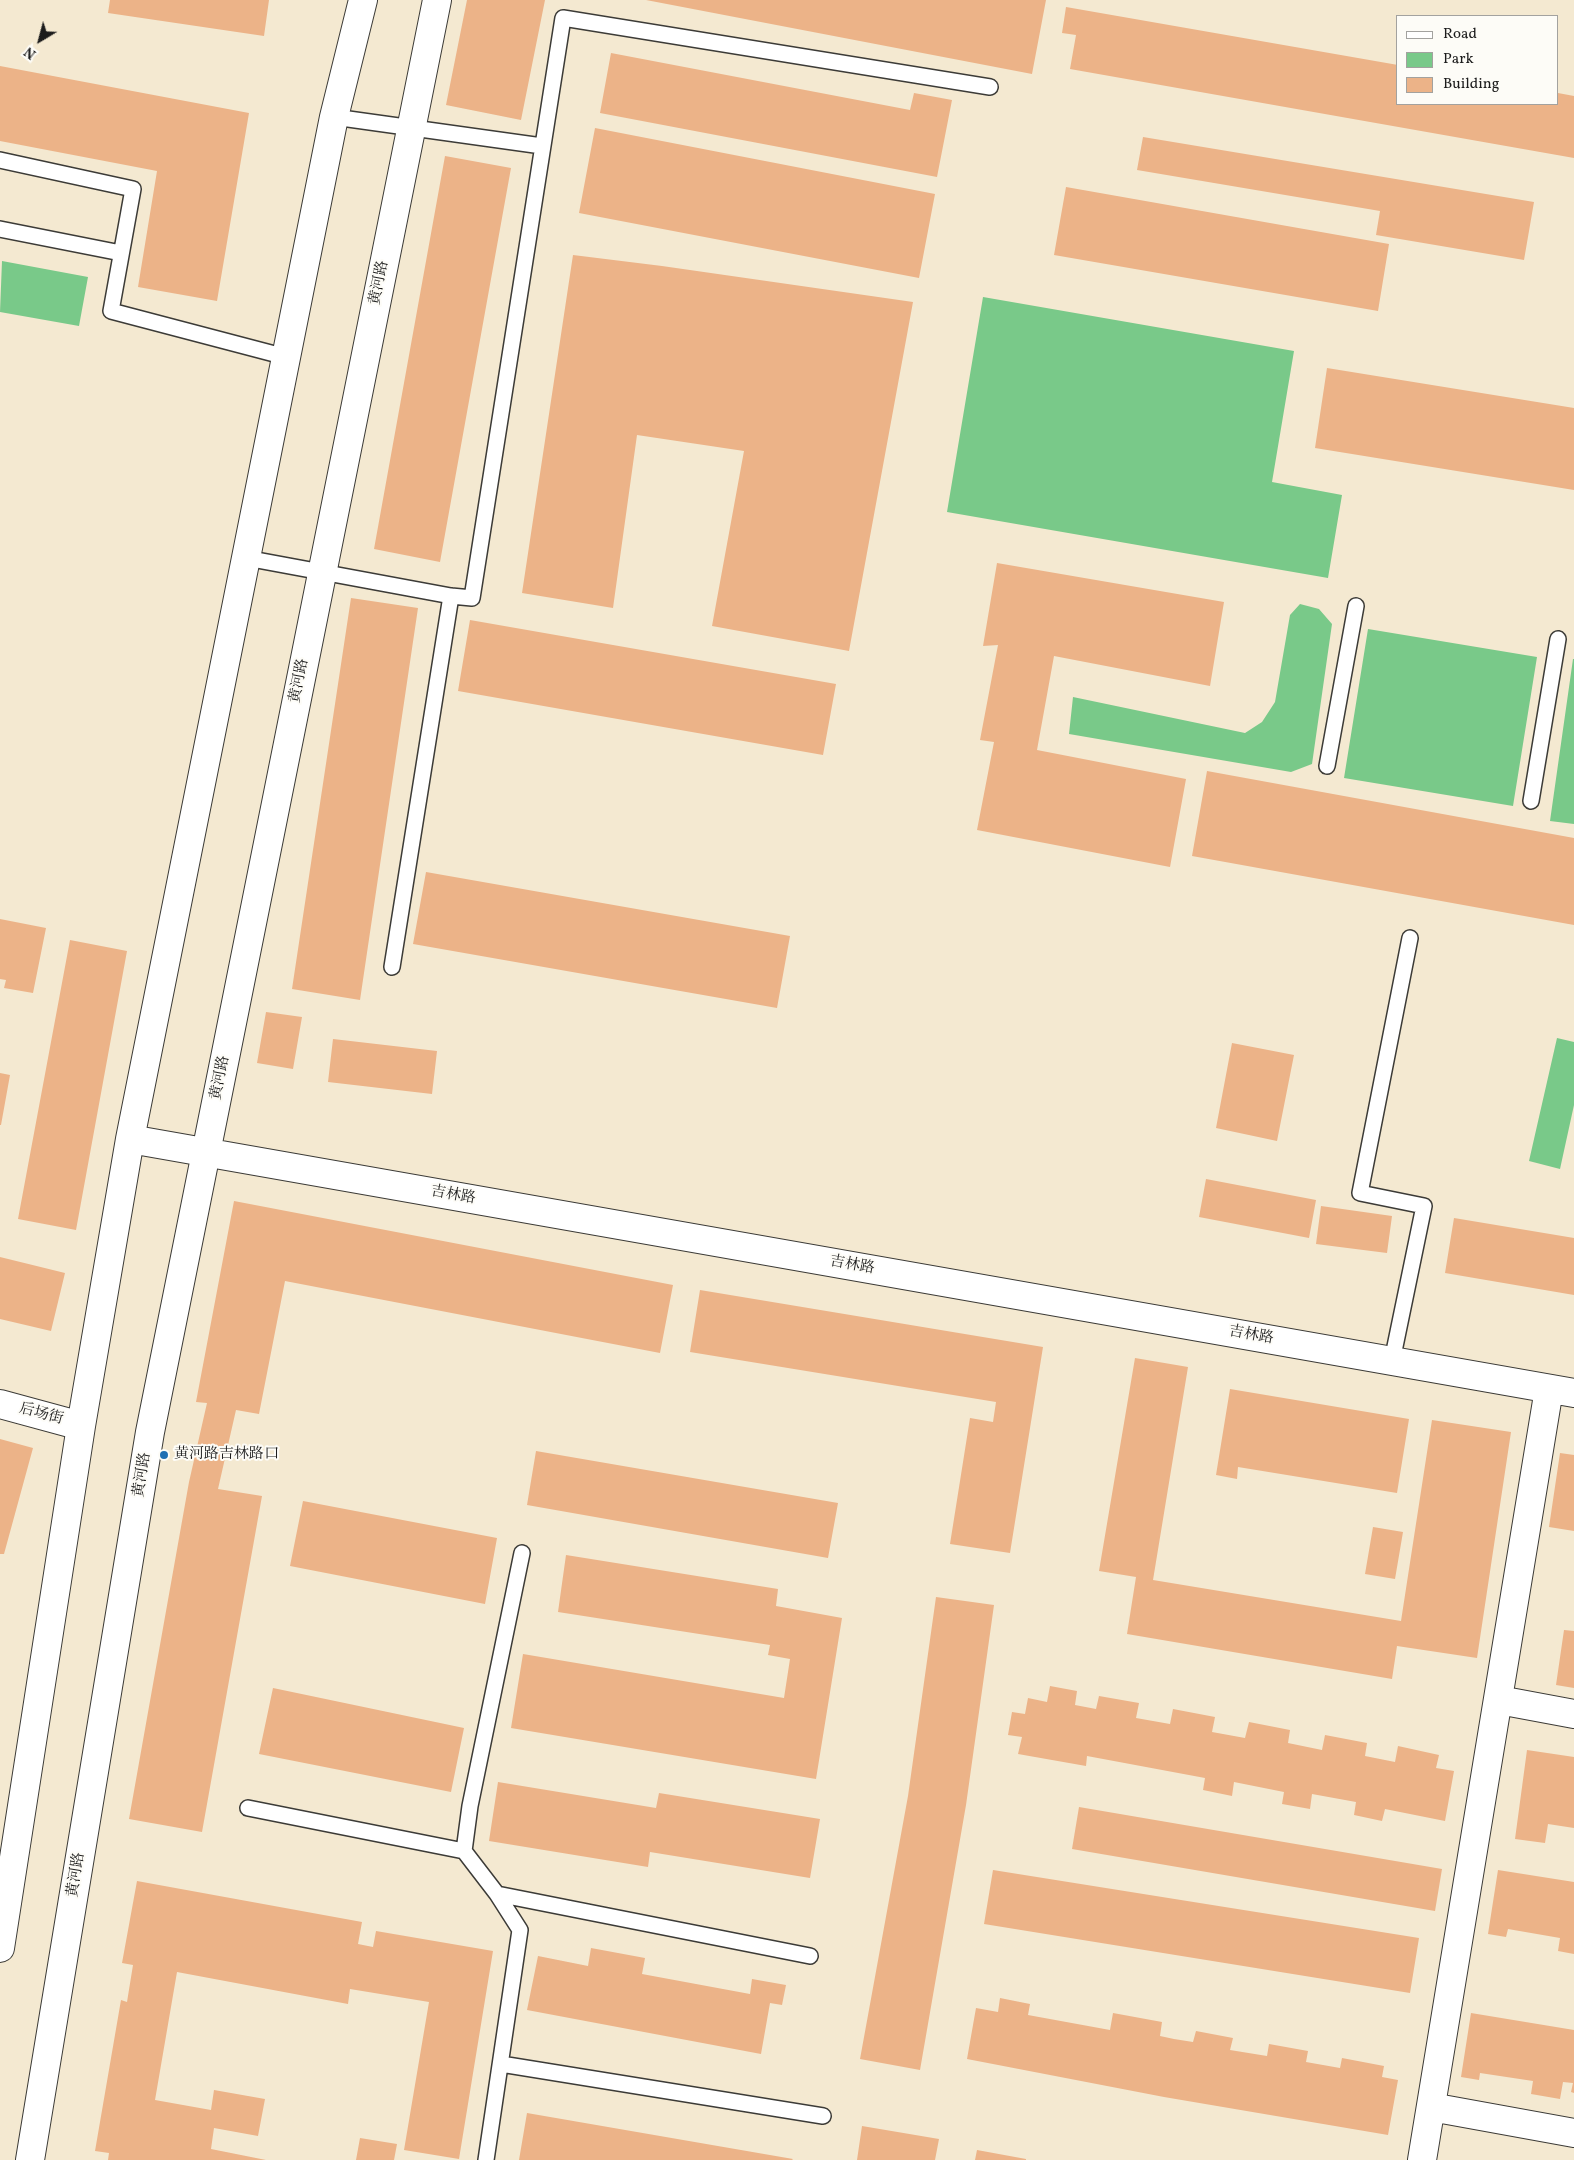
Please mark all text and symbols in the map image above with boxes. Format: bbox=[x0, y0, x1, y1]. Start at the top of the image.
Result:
north arrow bbox=[15, 15, 65, 65]
legend bbox=[1396, 15, 1559, 105]
text: Road bbox=[1443, 24, 1477, 45]
text: N bbox=[21, 42, 40, 63]
text: Park bbox=[1443, 49, 1474, 70]
text: Building bbox=[1443, 74, 1499, 95]
street label: 黄河路 bbox=[367, 259, 393, 307]
street label: 黄河路 bbox=[287, 657, 313, 705]
street label: 黄河路 bbox=[208, 1054, 234, 1102]
street label: 吉林路 bbox=[429, 1183, 477, 1209]
street label: 吉林路 bbox=[828, 1253, 876, 1279]
street label: 吉林路 bbox=[1227, 1323, 1275, 1349]
street label: 后场街 bbox=[17, 1400, 65, 1430]
place label: 黄河路吉林路口 bbox=[174, 1446, 279, 1464]
marker: 黄河路吉林路口 bbox=[158, 1449, 170, 1461]
street label: 黄河路 bbox=[131, 1451, 155, 1499]
street label: 黄河路 bbox=[65, 1851, 89, 1899]

